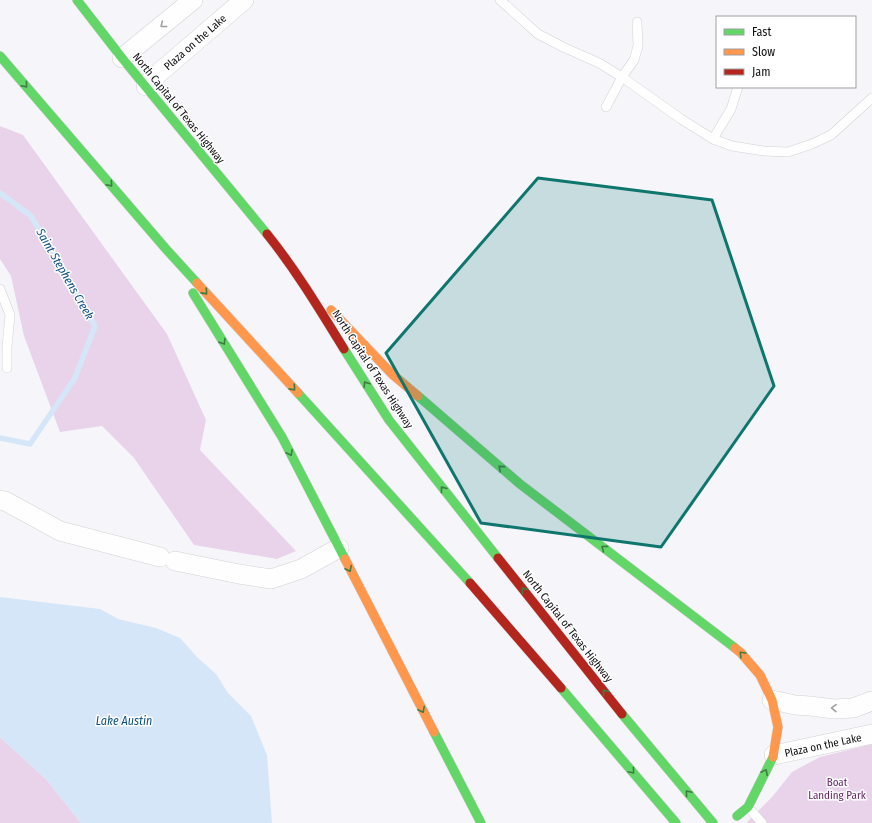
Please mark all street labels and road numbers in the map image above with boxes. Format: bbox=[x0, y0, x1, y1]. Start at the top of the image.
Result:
street label: Plaza on the Lake bbox=[162, 12, 229, 73]
street label: North Capital of Texas Highway bbox=[130, 50, 227, 166]
street label: North Capital of Texas Highway bbox=[329, 308, 416, 431]
street label: North Capital of Texas Highway bbox=[520, 568, 615, 685]
street label: Plaza on the Lake bbox=[783, 731, 863, 760]

